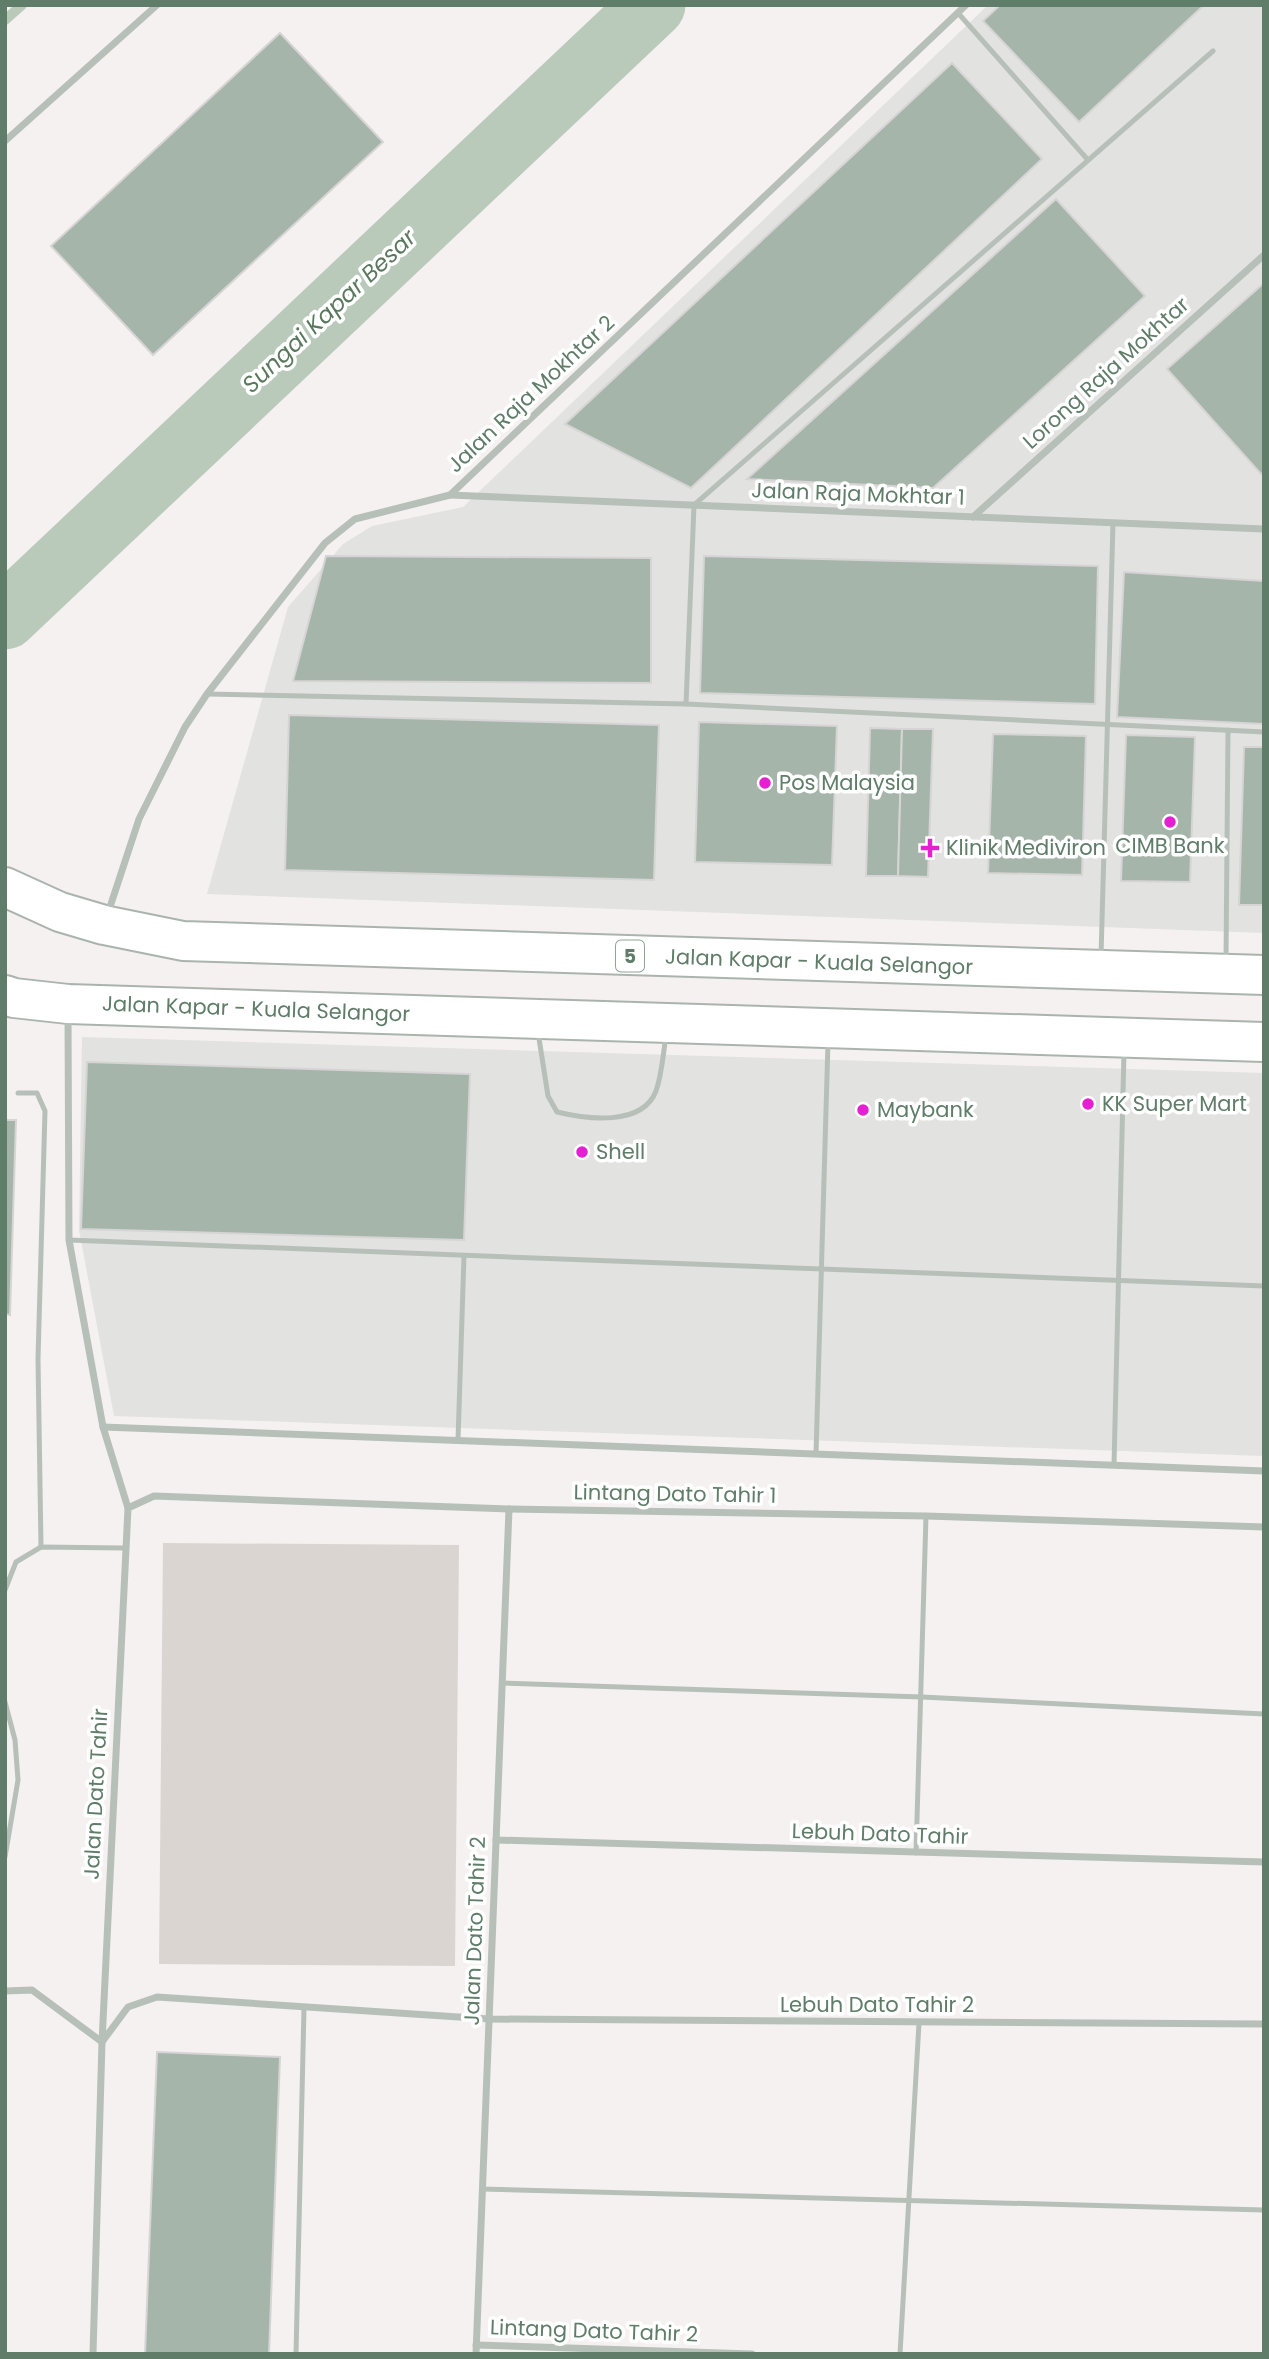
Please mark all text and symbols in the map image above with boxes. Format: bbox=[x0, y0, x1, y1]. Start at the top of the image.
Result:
water label: Sungai Kapar Besar bbox=[235, 221, 424, 400]
street label: Lorong Raja Mokhtar bbox=[1016, 290, 1195, 455]
street label: Jalan Raja Mokhtar 2 bbox=[441, 308, 621, 479]
street label: Jalan Raja Mokhtar 1 bbox=[751, 475, 965, 512]
place label: Pos Malaysia bbox=[779, 768, 915, 797]
marker: Pos Malaysia bbox=[757, 775, 773, 791]
marker: CIMB Bank bbox=[1162, 814, 1178, 830]
place label: CIMB Bank bbox=[1115, 831, 1225, 860]
place label: Klinik Mediviron bbox=[946, 833, 1106, 862]
marker: Klinik Mediviron bbox=[920, 838, 940, 858]
road number: 5 bbox=[616, 940, 644, 972]
street label: Jalan Kapar - Kuala Selangor bbox=[664, 942, 974, 981]
street label: Jalan Kapar - Kuala Selangor bbox=[101, 989, 411, 1028]
place label: KK Super Mart bbox=[1102, 1089, 1247, 1118]
place label: Maybank bbox=[877, 1095, 974, 1124]
marker: KK Super Mart bbox=[1080, 1096, 1096, 1112]
marker: Maybank bbox=[855, 1102, 871, 1118]
place label: Shell bbox=[596, 1137, 645, 1166]
marker: Shell bbox=[574, 1144, 590, 1160]
street label: Lintang Dato Tahir 1 bbox=[573, 1477, 777, 1510]
street label: Jalan Dato Tahir bbox=[77, 1707, 114, 1880]
street label: Lebuh Dato Tahir bbox=[791, 1816, 969, 1851]
street label: Jalan Dato Tahir 2 bbox=[457, 1836, 492, 2026]
street label: Lebuh Dato Tahir 2 bbox=[780, 1990, 974, 2019]
street label: Lintang Dato Tahir 2 bbox=[489, 2312, 699, 2349]

